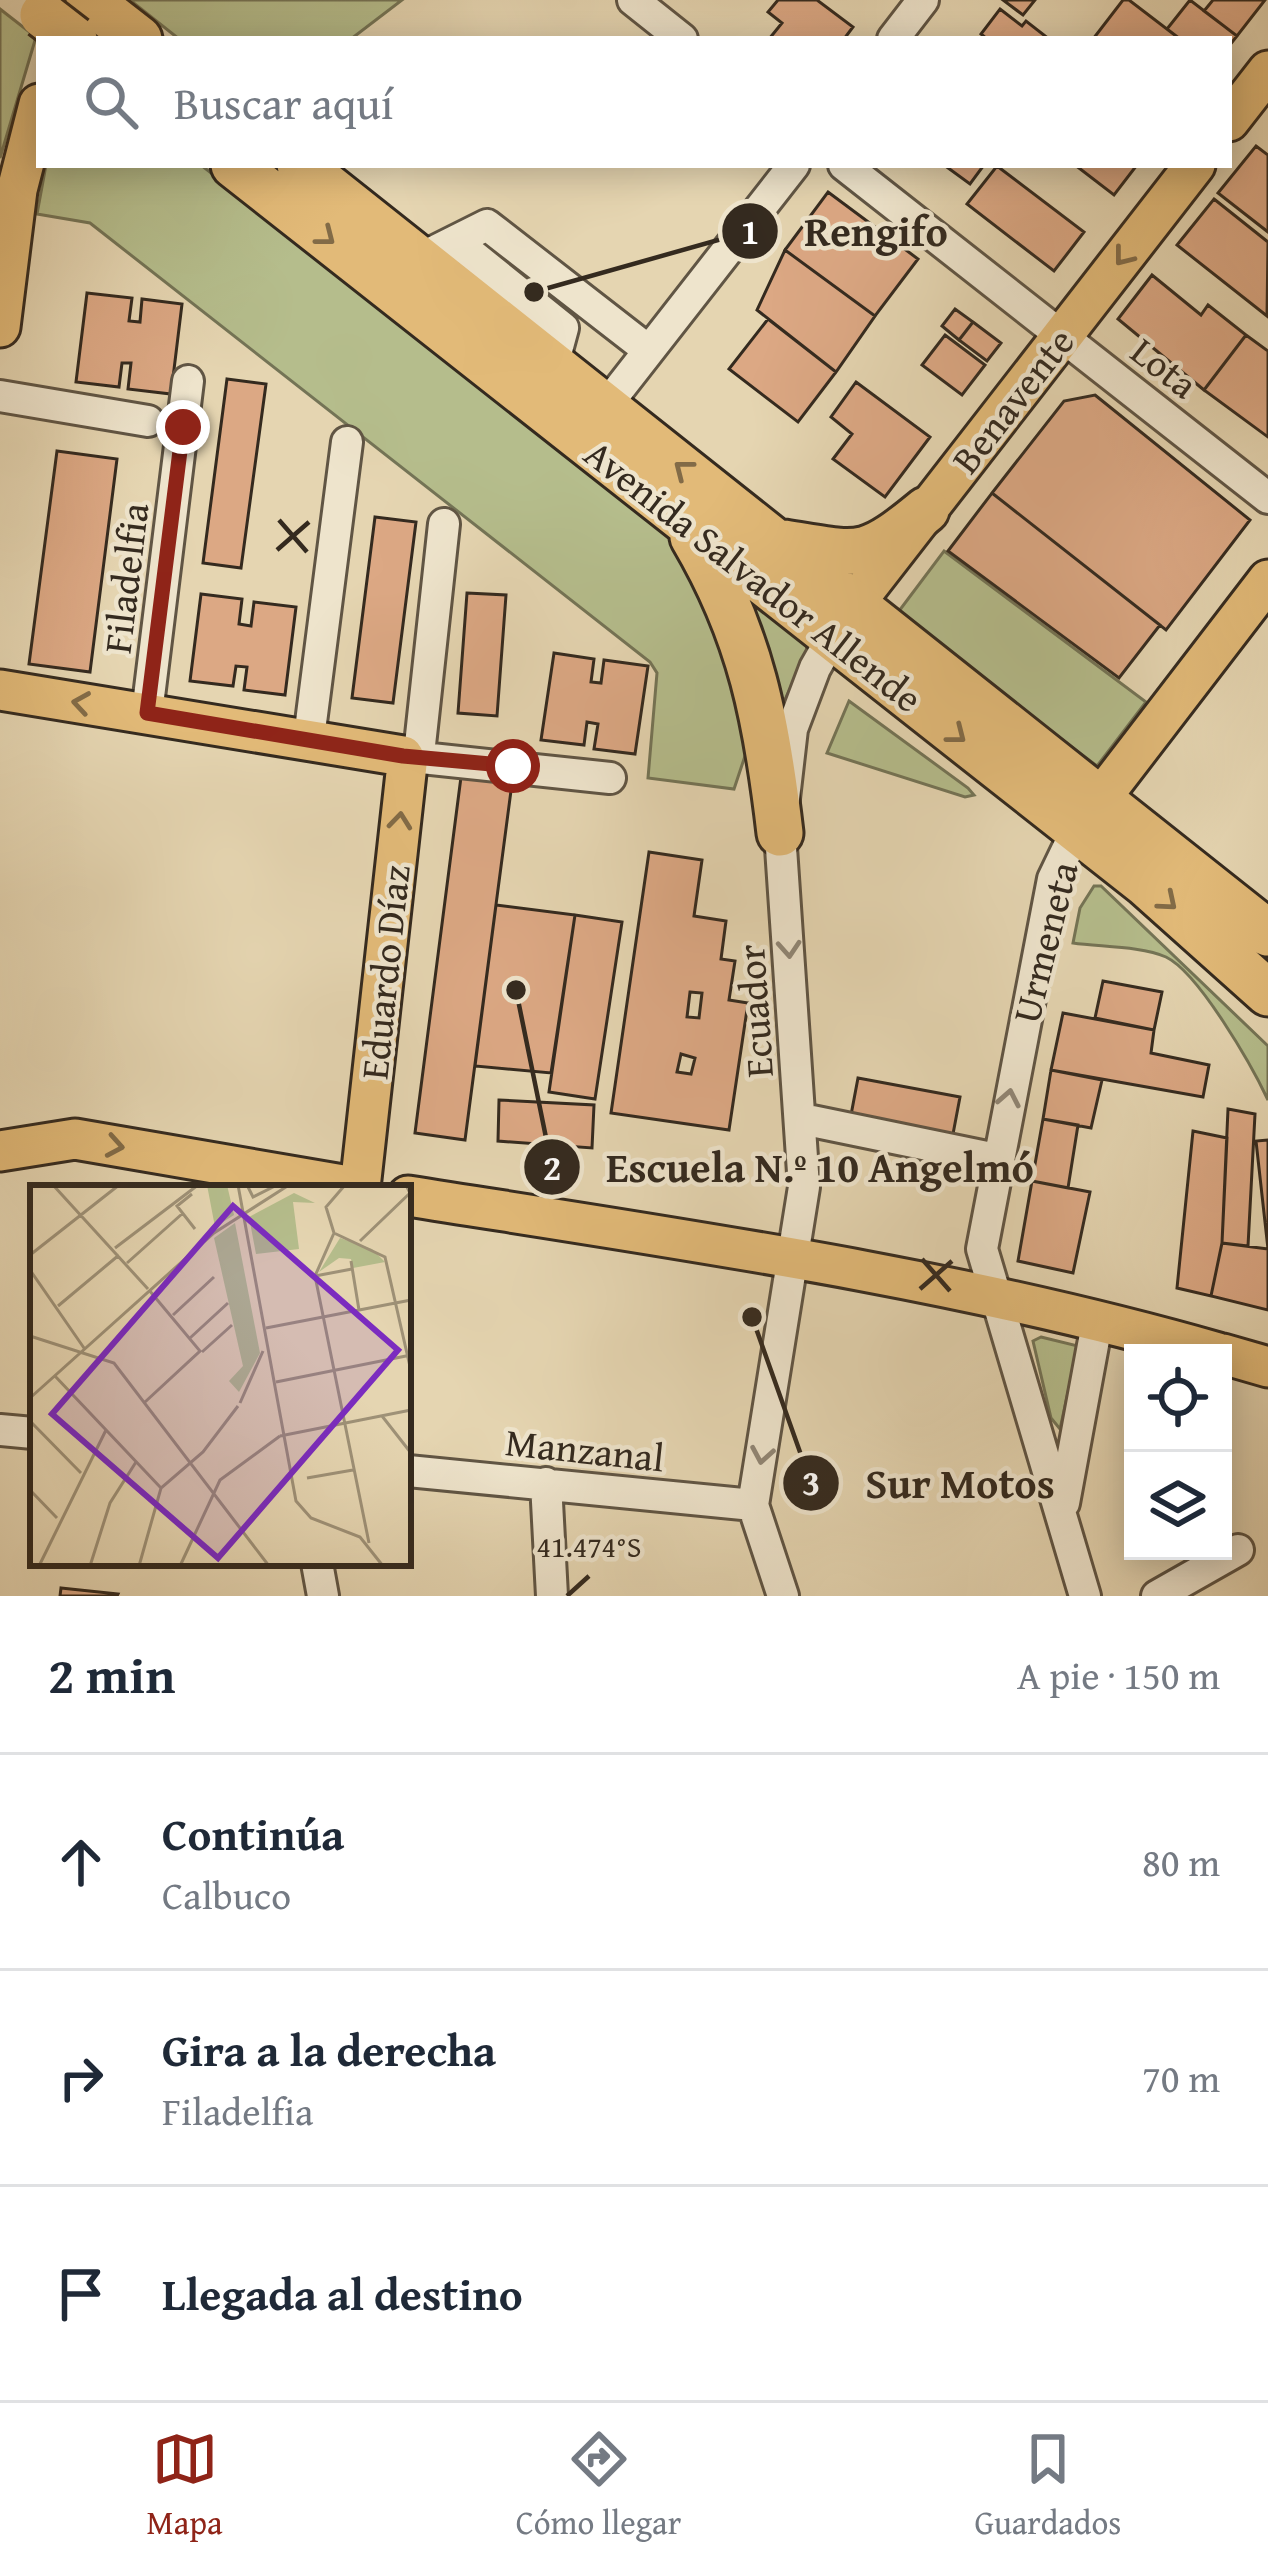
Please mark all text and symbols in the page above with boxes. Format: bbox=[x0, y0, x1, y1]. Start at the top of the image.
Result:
search box bbox=[36, 36, 1232, 168]
icon: search bbox=[78, 69, 144, 135]
text: Buscar aquí bbox=[174, 70, 393, 135]
callout: Rengifo bbox=[720, 192, 972, 270]
text: Rengifo bbox=[804, 200, 948, 261]
text: 1 bbox=[741, 204, 759, 257]
one-way arrow bbox=[313, 223, 335, 244]
one-way arrow bbox=[1116, 244, 1137, 266]
street label: Benavente bbox=[937, 315, 1087, 485]
street label: Lota bbox=[1119, 323, 1211, 412]
route end bbox=[156, 400, 210, 454]
street label: Avenida Salvador Allende bbox=[573, 425, 935, 725]
one-way arrow bbox=[675, 462, 697, 483]
street label: Filadelfia bbox=[87, 499, 163, 657]
one-way arrow bbox=[71, 691, 90, 717]
one-way arrow bbox=[943, 721, 965, 742]
route start bbox=[486, 739, 540, 793]
one-way arrow bbox=[387, 811, 413, 831]
street label: Urmeneta bbox=[996, 855, 1092, 1029]
street label: Eduardo Díaz bbox=[344, 862, 424, 1082]
one-way arrow bbox=[1154, 888, 1176, 909]
one-way arrow bbox=[775, 940, 801, 959]
street label: Ecuador bbox=[721, 943, 787, 1079]
one-way arrow bbox=[995, 1088, 1021, 1108]
callout: Escuela N.º 10 Angelmó bbox=[522, 1128, 1058, 1206]
one-way arrow bbox=[105, 1133, 125, 1158]
text: Escuela N.º 10 Angelmó bbox=[606, 1136, 1034, 1197]
text: 2 bbox=[543, 1140, 561, 1193]
inset map bbox=[30, 1185, 411, 1566]
map controls bbox=[1124, 1344, 1232, 1560]
button: locate bbox=[1124, 1344, 1232, 1452]
street label: Manzanal bbox=[503, 1412, 667, 1486]
callout: Sur Motos bbox=[781, 1444, 1079, 1522]
one-way arrow bbox=[750, 1445, 776, 1465]
text: Sur Motos bbox=[865, 1452, 1055, 1513]
button: layers bbox=[1124, 1452, 1232, 1560]
text: 3 bbox=[802, 1455, 820, 1508]
text: 41.474°S bbox=[537, 1524, 641, 1568]
text: 2 min bbox=[48, 1637, 175, 1712]
text: A pie · 150 m bbox=[1017, 1646, 1220, 1703]
text: Continúa bbox=[162, 1801, 344, 1866]
icon: ahead bbox=[48, 1829, 114, 1895]
text: 80 m bbox=[1142, 1833, 1220, 1890]
text: Calbuco bbox=[162, 1866, 291, 1923]
text: Gira a la derecha bbox=[162, 2017, 496, 2082]
icon: right bbox=[48, 2045, 114, 2111]
text: 70 m bbox=[1142, 2049, 1220, 2106]
text: Filadelfia bbox=[162, 2082, 313, 2139]
icon: arrive bbox=[48, 2261, 114, 2327]
text: Llegada al destino bbox=[162, 2261, 523, 2326]
tab: Mapa bbox=[147, 2426, 223, 2546]
tab: Cómo llegar bbox=[516, 2426, 681, 2546]
tab: Guardados bbox=[974, 2426, 1121, 2546]

